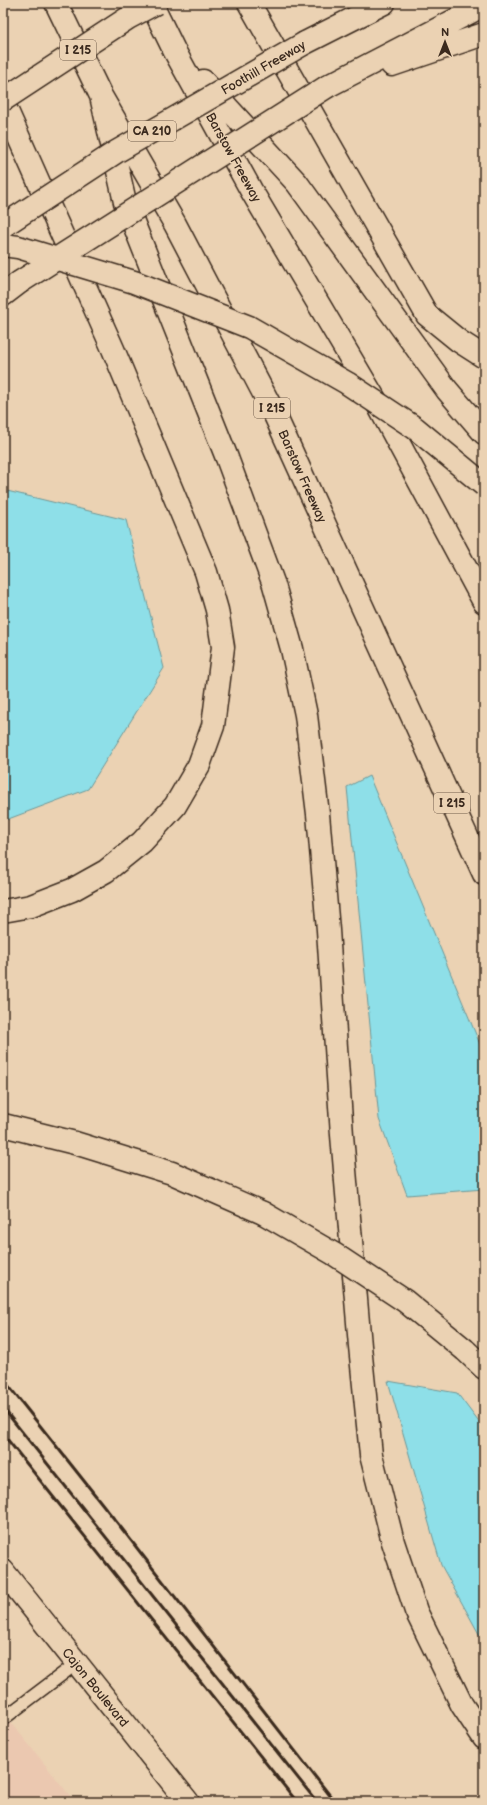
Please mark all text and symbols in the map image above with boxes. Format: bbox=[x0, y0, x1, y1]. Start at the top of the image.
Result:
north arrow bbox=[425, 22, 465, 62]
text: N bbox=[441, 26, 449, 39]
street label: Foothill Freeway bbox=[218, 37, 309, 99]
road number: I 215 bbox=[60, 40, 96, 60]
street label: Barstow Freeway bbox=[202, 110, 264, 205]
road number: CA 210 bbox=[128, 121, 176, 141]
road number: I 215 bbox=[254, 398, 290, 418]
street label: Barstow Freeway bbox=[274, 427, 330, 525]
road number: I 215 bbox=[434, 793, 470, 813]
street label: Cajon Boulevard bbox=[58, 1645, 132, 1730]

